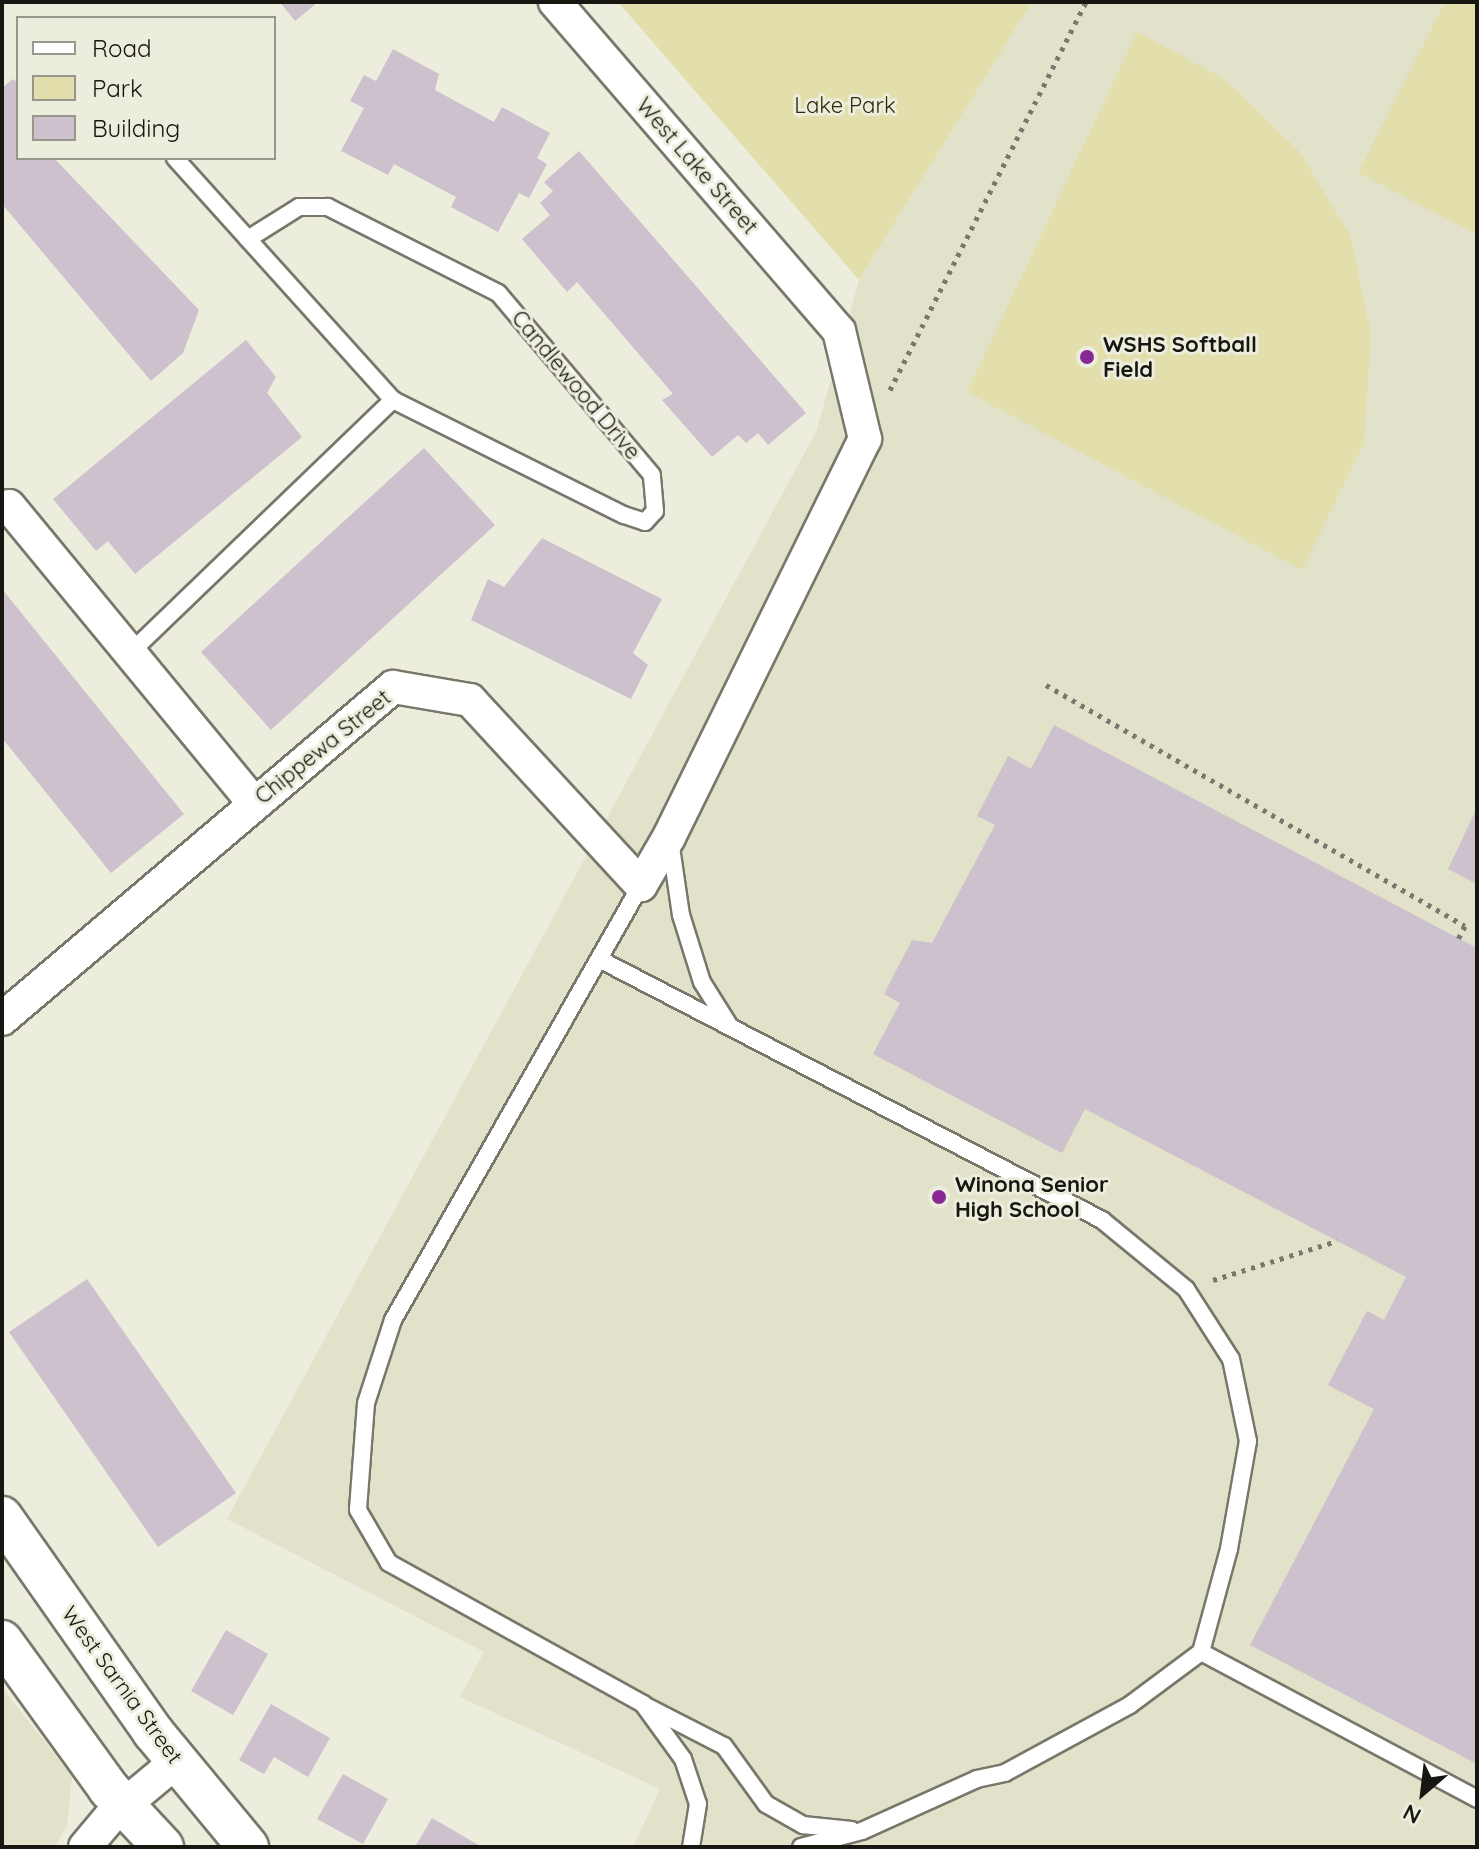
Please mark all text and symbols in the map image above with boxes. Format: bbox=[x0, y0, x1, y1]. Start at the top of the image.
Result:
legend bbox=[16, 16, 276, 160]
text: Road bbox=[92, 33, 152, 63]
text: Park bbox=[92, 73, 143, 103]
street label: West Lake Street bbox=[631, 92, 763, 240]
park label: Lake Park bbox=[794, 93, 896, 119]
text: Building bbox=[92, 113, 180, 143]
street label: Candlewood Drive bbox=[506, 305, 646, 465]
place label: WSHS Softball Field bbox=[1103, 331, 1257, 382]
marker: WSHS Softball Field bbox=[1078, 348, 1096, 366]
street label: Chippewa Street bbox=[250, 684, 396, 810]
place label: Winona Senior High School bbox=[955, 1171, 1109, 1222]
marker: Winona Senior High School bbox=[930, 1188, 948, 1206]
street label: West Sarnia Street bbox=[56, 1601, 188, 1769]
north arrow bbox=[1383, 1753, 1463, 1833]
text: N bbox=[1398, 1798, 1425, 1830]

